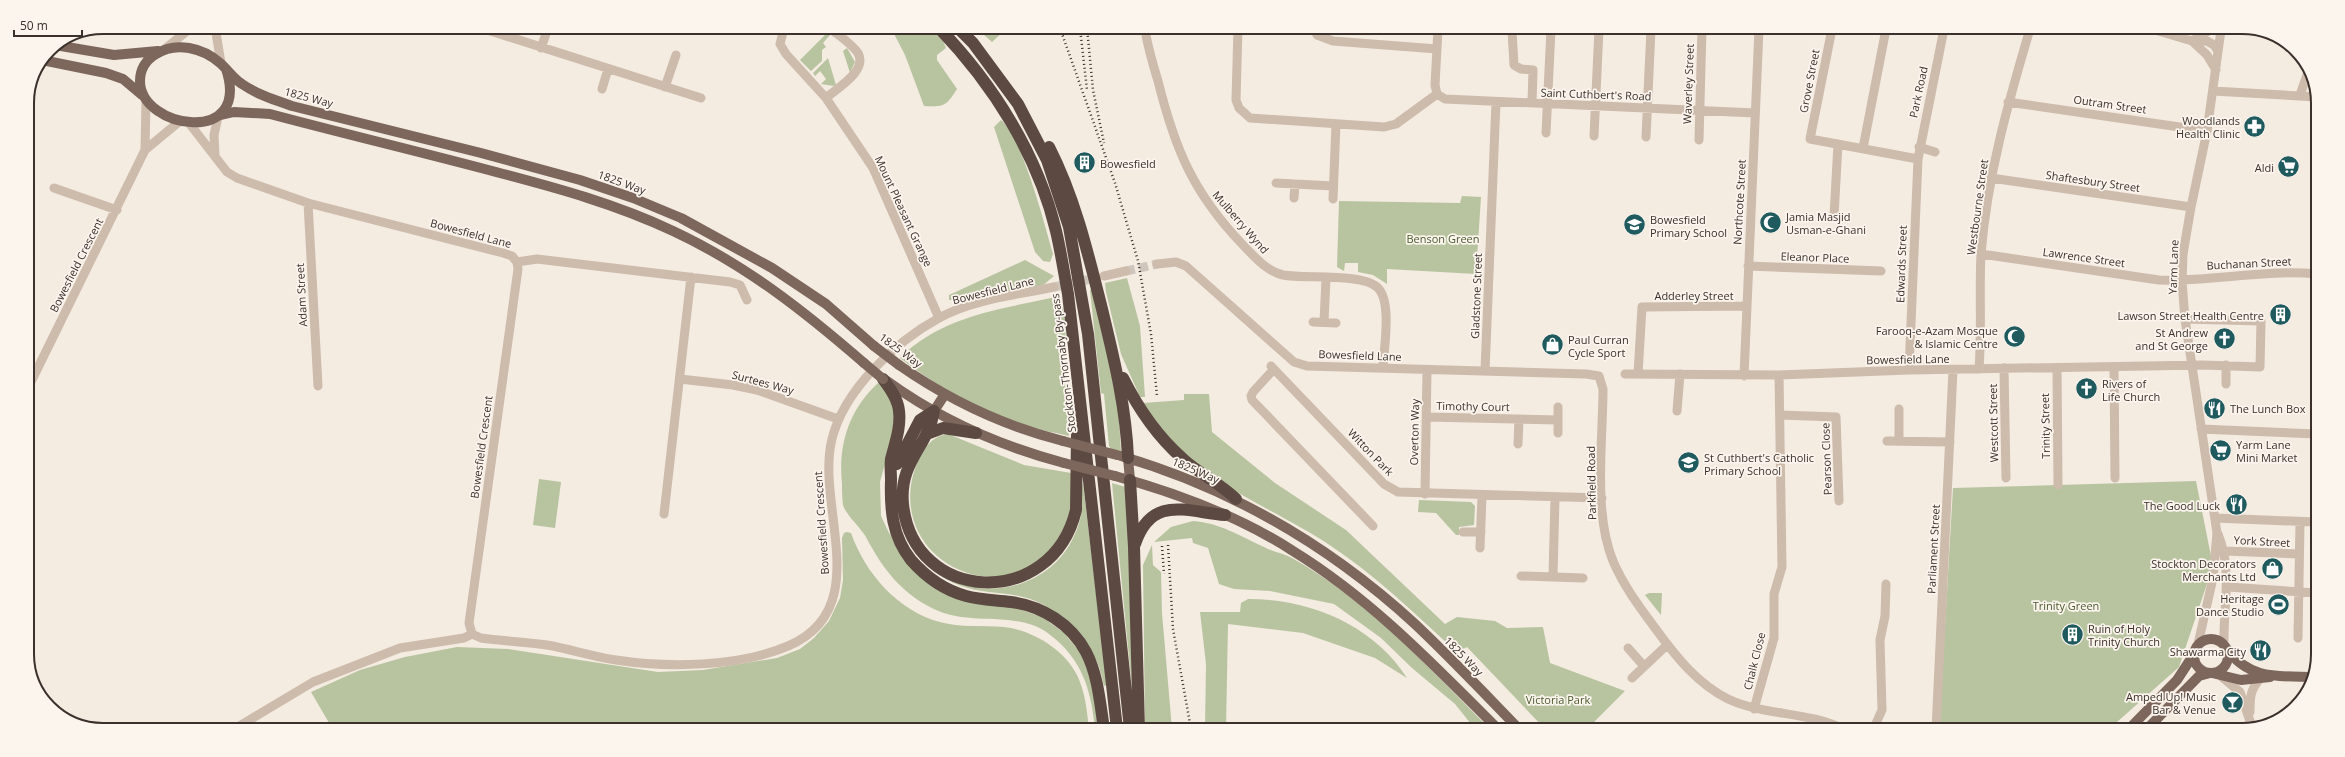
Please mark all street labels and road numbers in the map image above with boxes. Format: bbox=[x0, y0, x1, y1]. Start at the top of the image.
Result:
street label: Waverley Street bbox=[1679, 43, 1697, 124]
street label: Grove Street bbox=[1795, 48, 1823, 114]
street label: Park Road bbox=[1905, 65, 1931, 119]
street label: 1825 Way bbox=[283, 83, 335, 111]
street label: Saint Cuthbert's Road bbox=[1540, 85, 1652, 103]
street label: Outram Street bbox=[2073, 91, 2148, 117]
street label: Mount Pleasant Grange bbox=[872, 153, 936, 269]
street label: Westbourne Street bbox=[1963, 158, 1991, 256]
street label: Northcote Street bbox=[1729, 159, 1749, 245]
street label: 1825 Way bbox=[596, 166, 648, 198]
street label: Shaftesbury Street bbox=[2045, 167, 2141, 195]
street label: Mulberry Wynd bbox=[1209, 187, 1273, 257]
street label: Bowesfield Crescent bbox=[46, 215, 106, 315]
street label: Bowesfield Lane bbox=[429, 215, 513, 251]
street label: Edwards Street bbox=[1892, 225, 1910, 303]
street label: Yarm Lane bbox=[2165, 239, 2181, 295]
street label: Lawrence Street bbox=[2042, 244, 2126, 270]
street label: Eleanor Place bbox=[1780, 248, 1850, 266]
street label: Gladstone Street bbox=[1467, 253, 1485, 339]
street label: Buchanan Street bbox=[2206, 253, 2292, 273]
street label: Adam Street bbox=[292, 263, 310, 327]
street label: Bowesfield Lane bbox=[951, 273, 1035, 307]
street label: Adderley Street bbox=[1654, 288, 1734, 303]
street label: Stockton-Thornaby By-pass bbox=[1047, 293, 1079, 433]
street label: 1825 Way bbox=[876, 329, 926, 371]
street label: Bowesfield Lane bbox=[1318, 346, 1402, 364]
street label: Bowesfield Lane bbox=[1866, 351, 1950, 367]
street label: Surtees Way bbox=[730, 367, 796, 398]
street label: Westcott Street bbox=[1985, 383, 2001, 463]
street label: Trinity Street bbox=[2037, 393, 2053, 459]
street label: Bowesfield Crescent bbox=[466, 395, 496, 499]
street label: Overton Way bbox=[1406, 398, 1422, 465]
street label: Timothy Court bbox=[1436, 398, 1510, 414]
street label: Pearson Close bbox=[1817, 422, 1835, 496]
street label: Witton Park bbox=[1345, 425, 1397, 479]
street label: Parkfield Road bbox=[1583, 446, 1599, 520]
street label: 1825 Way bbox=[1170, 453, 1222, 487]
street label: Bowesfield Crescent bbox=[810, 471, 832, 575]
street label: Parliament Street bbox=[1923, 504, 1943, 594]
street label: York Street bbox=[2233, 532, 2291, 550]
street label: Chalk Close bbox=[1740, 631, 1768, 691]
street label: 1825 Way bbox=[1441, 633, 1487, 679]

